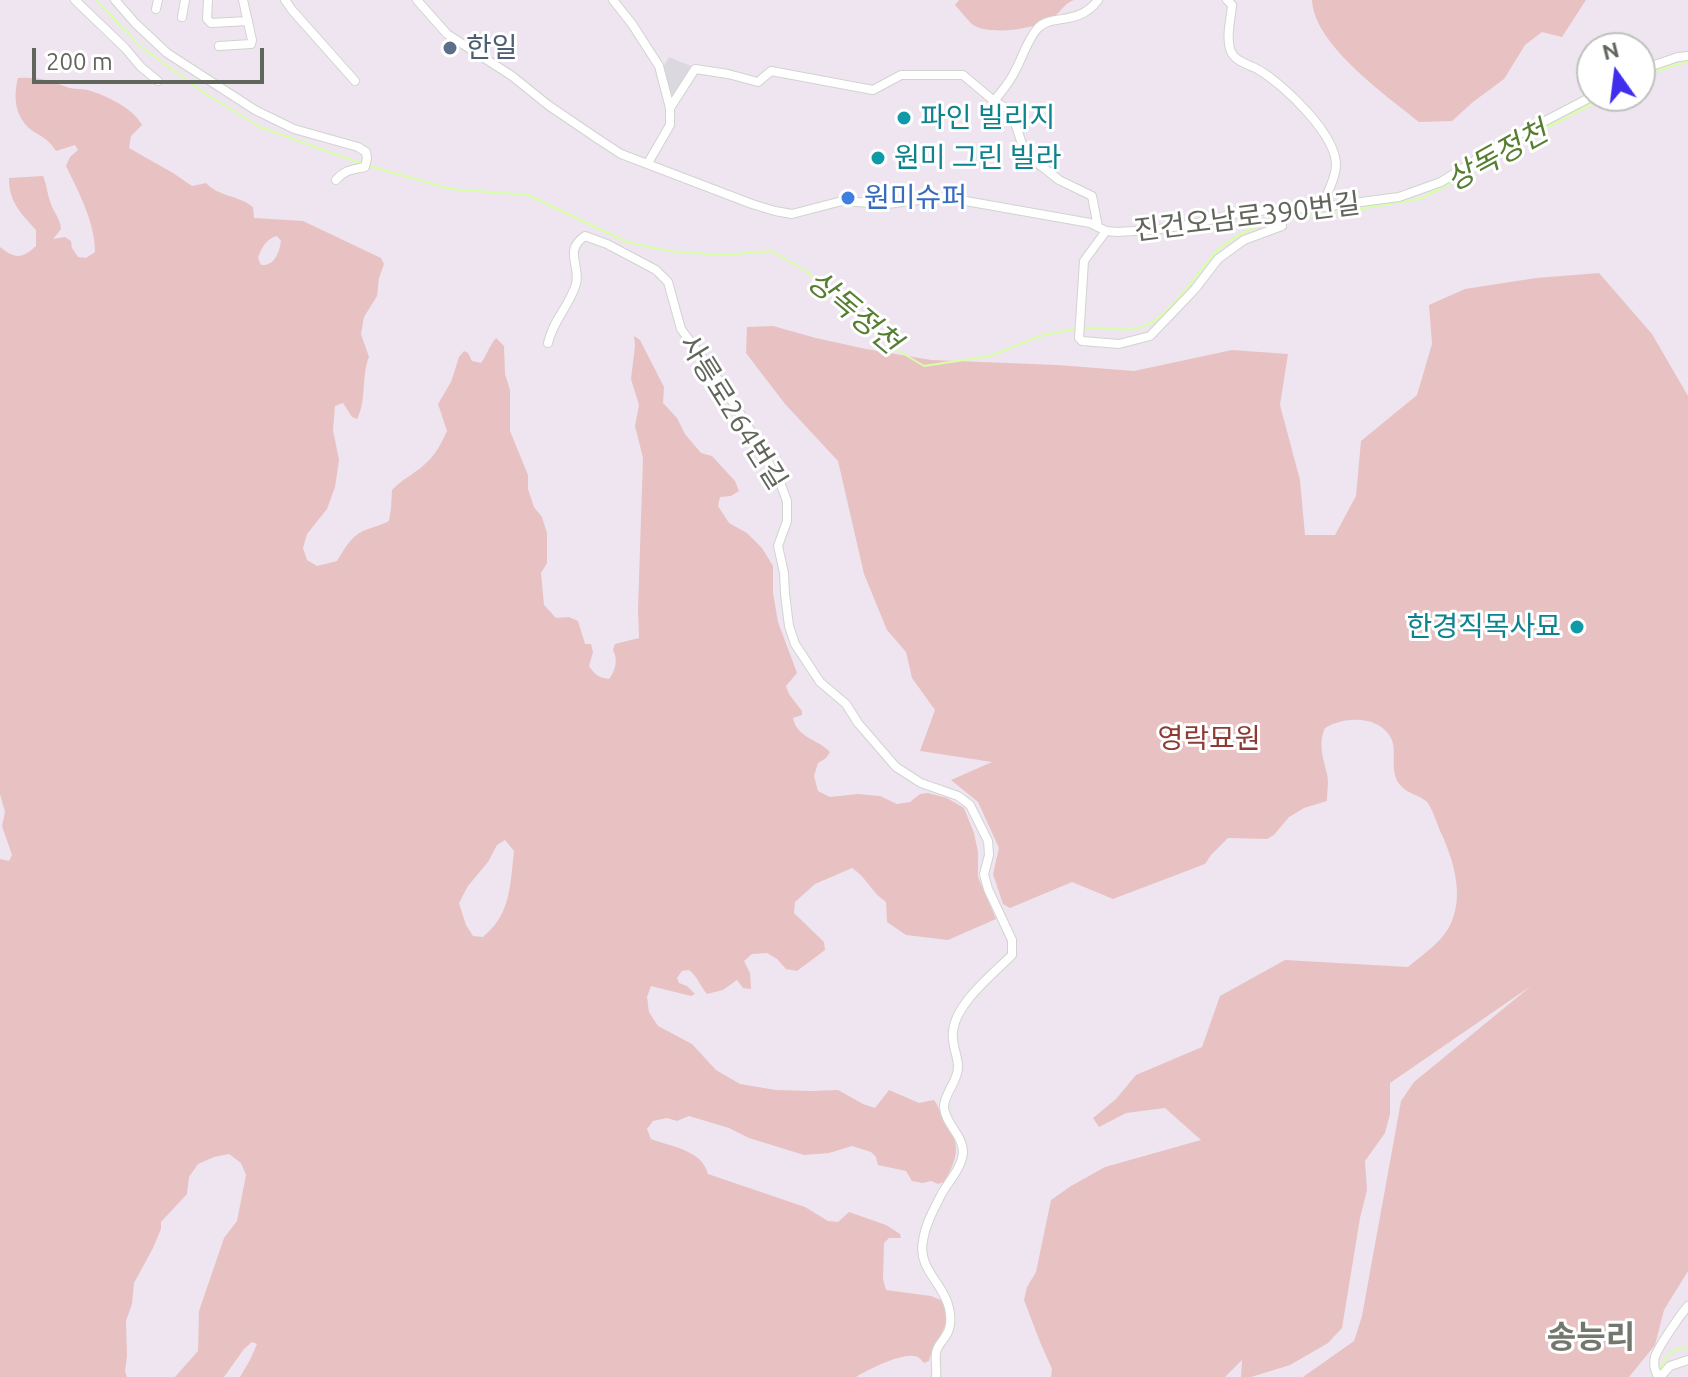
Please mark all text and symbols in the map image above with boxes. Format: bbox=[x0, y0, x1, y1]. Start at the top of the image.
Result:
place label: 한일 bbox=[466, 31, 518, 65]
scale bar bbox=[36, 32, 268, 82]
north arrow bbox=[1576, 32, 1656, 112]
text: N bbox=[1600, 36, 1622, 64]
marker: 한일 bbox=[441, 39, 459, 57]
text: 200 m bbox=[46, 48, 113, 75]
place label: 파인 빌리지 bbox=[920, 101, 1055, 135]
marker: 파인 빌리지 bbox=[895, 109, 913, 127]
water label: 상독정천 bbox=[1440, 113, 1554, 199]
place label: 원미 그린 빌라 bbox=[894, 141, 1061, 175]
marker: 원미 그린 빌라 bbox=[869, 149, 887, 167]
place label: 원미슈퍼 bbox=[864, 181, 967, 215]
street label: 진건오남로390번길 bbox=[1132, 186, 1362, 248]
marker: 원미슈퍼 bbox=[839, 189, 857, 207]
water label: 상독정천 bbox=[800, 263, 908, 361]
street label: 사릉로264번길 bbox=[672, 328, 794, 496]
place label: 한경직목사묘 bbox=[1406, 610, 1561, 644]
marker: 한경직목사묘 bbox=[1568, 618, 1586, 636]
park label: 영락묘원 bbox=[1157, 722, 1261, 756]
district label: 송능리 bbox=[1547, 1318, 1635, 1356]

